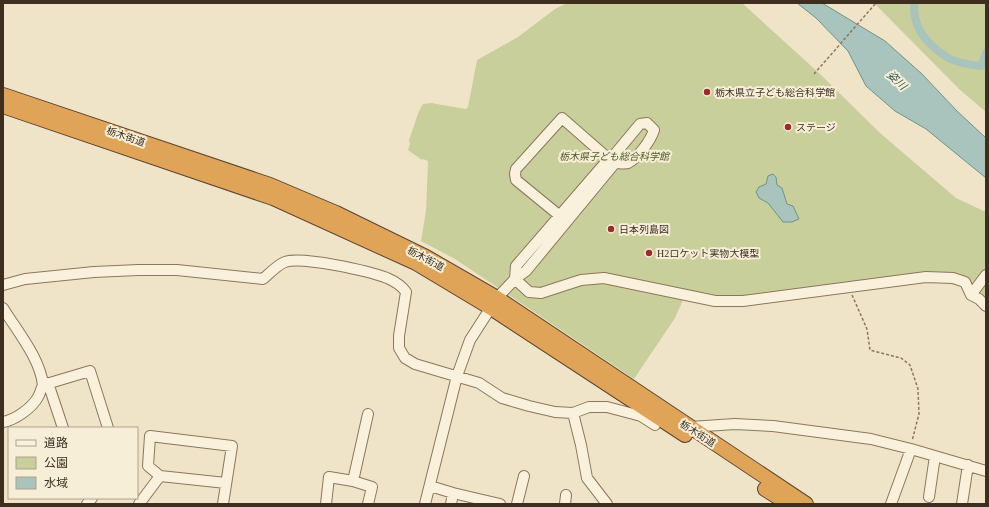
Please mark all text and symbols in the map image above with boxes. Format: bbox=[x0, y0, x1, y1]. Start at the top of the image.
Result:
water label: 姿川 bbox=[885, 68, 910, 93]
marker: 栃木県立子ども総合科学館 bbox=[702, 87, 712, 97]
place label: 栃木県立子ども総合科学館 bbox=[715, 87, 835, 98]
marker: ステージ bbox=[783, 122, 793, 132]
place label: ステージ bbox=[796, 122, 836, 133]
street label: 栃木街道 bbox=[105, 125, 147, 148]
park label: 栃木県子ども総合科学館 bbox=[559, 151, 671, 162]
marker: 日本列島図 bbox=[606, 224, 616, 234]
place label: 日本列島図 bbox=[619, 224, 669, 235]
street label: 栃木街道 bbox=[406, 244, 446, 273]
marker: H2ロケット実物大模型 bbox=[644, 248, 654, 258]
place label: H2ロケット実物大模型 bbox=[657, 248, 759, 259]
street label: 栃木街道 bbox=[678, 418, 717, 449]
legend bbox=[8, 427, 138, 499]
text: 道路 bbox=[44, 436, 68, 450]
text: 公園 bbox=[44, 456, 68, 470]
text: 水域 bbox=[44, 476, 68, 490]

